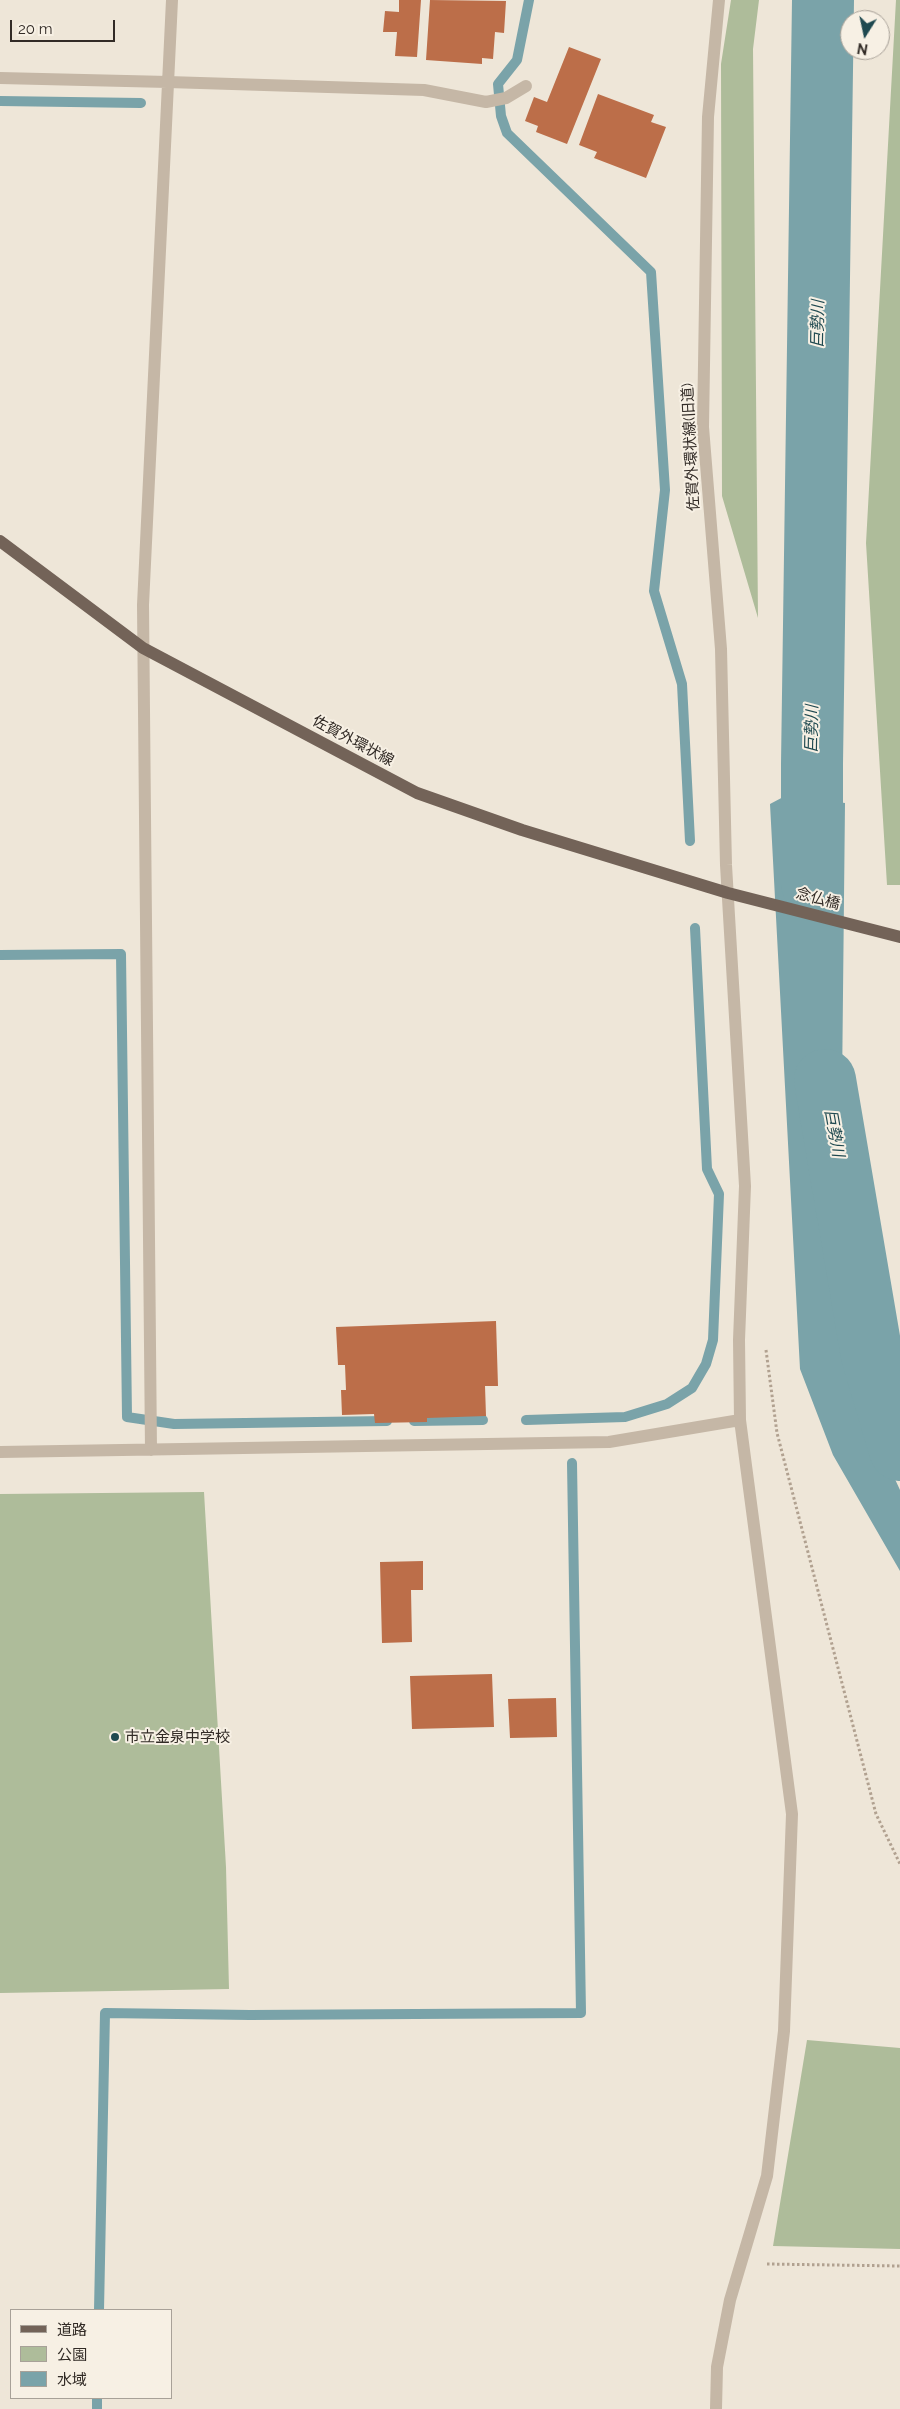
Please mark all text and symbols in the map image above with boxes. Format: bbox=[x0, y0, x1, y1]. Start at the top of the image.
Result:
scale bar bbox=[12, 10, 118, 42]
north arrow bbox=[840, 10, 890, 60]
text: 20 m bbox=[18, 20, 53, 38]
text: N bbox=[856, 40, 869, 58]
water label: 巨勢川 bbox=[808, 300, 828, 348]
street label: 佐賀外環状線(旧道) bbox=[679, 383, 703, 511]
water label: 巨勢川 bbox=[802, 705, 822, 753]
street label: 佐賀外環状線 bbox=[309, 712, 397, 770]
street label: 念仏橋 bbox=[794, 884, 842, 914]
water label: 巨勢川 bbox=[820, 1108, 848, 1158]
place label: 市立金泉中学校 bbox=[125, 1728, 230, 1746]
marker: 市立金泉中学校 bbox=[109, 1731, 121, 1743]
legend bbox=[10, 2309, 172, 2399]
text: 道路 bbox=[57, 2321, 87, 2339]
text: 公園 bbox=[57, 2346, 87, 2364]
text: 水域 bbox=[57, 2371, 87, 2389]

